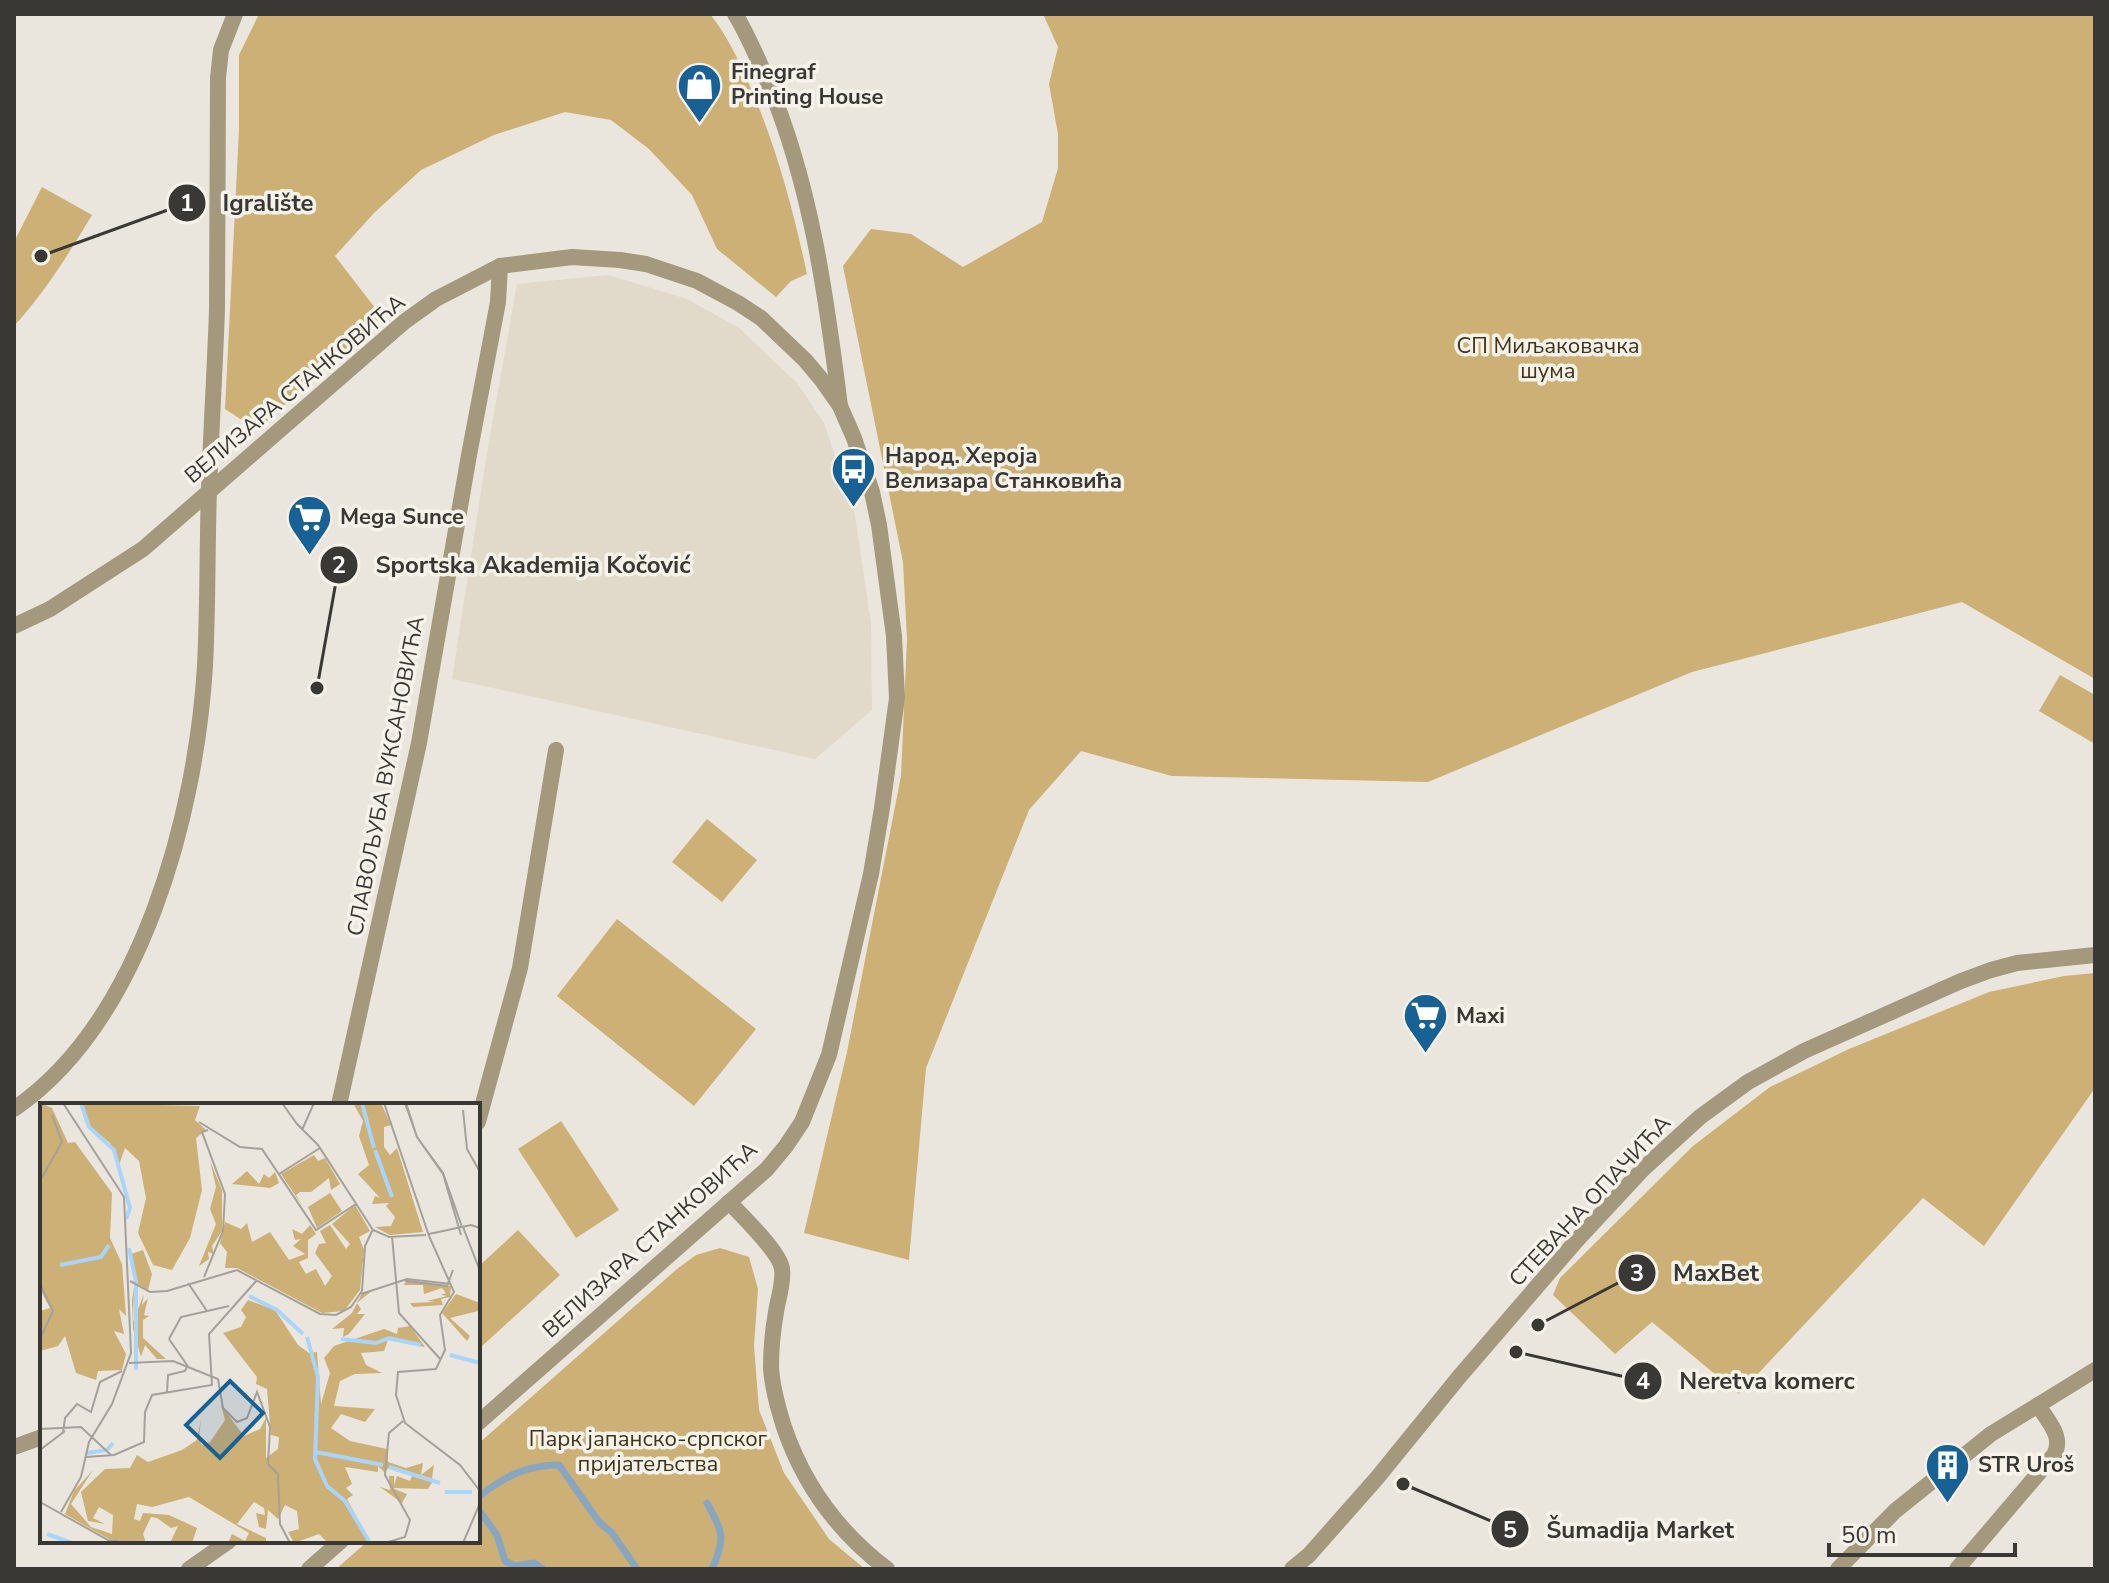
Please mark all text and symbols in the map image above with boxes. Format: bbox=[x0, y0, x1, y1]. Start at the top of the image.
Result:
place label: Finegraf Printing House bbox=[731, 57, 884, 112]
shop icon: Finegraf Printing House bbox=[676, 61, 724, 124]
callout: Igralište bbox=[167, 179, 330, 227]
text: 1 bbox=[180, 187, 194, 219]
text: Igralište bbox=[222, 187, 314, 219]
street label: ВЕЛИЗАРА СТАНКОВИЋА bbox=[178, 288, 412, 490]
park label: СП Миљаковачка шума bbox=[1456, 331, 1640, 386]
place label: Народ. Хероја Велизара Станковића bbox=[885, 441, 1122, 496]
bus stop icon: Народ. Хероја Велизара Станковића bbox=[830, 445, 878, 508]
supermarket icon: Mega Sunce bbox=[285, 493, 333, 556]
place label: Mega Sunce bbox=[340, 502, 464, 532]
callout: Sportska Akademija Kočović bbox=[319, 541, 706, 589]
text: 2 bbox=[332, 549, 346, 581]
text: Sportska Akademija Kočović bbox=[375, 549, 691, 581]
street label: СЛАВОЉУБА ВУКСАНОВИЋА bbox=[340, 614, 432, 938]
supermarket icon: Maxi bbox=[1401, 992, 1449, 1055]
place label: Maxi bbox=[1456, 1001, 1505, 1031]
inset map bbox=[40, 1103, 480, 1543]
street label: СТЕВАНА ОПАЧИЋА bbox=[1503, 1109, 1677, 1293]
street label: ВЕЛИЗАРА СТАНКОВИЋА bbox=[536, 1135, 764, 1345]
callout: MaxBet bbox=[1617, 1249, 1775, 1297]
text: 3 bbox=[1630, 1257, 1644, 1289]
text: MaxBet bbox=[1673, 1257, 1760, 1289]
callout: Neretva komerc bbox=[1623, 1357, 1871, 1405]
text: 4 bbox=[1636, 1365, 1650, 1397]
text: Neretva komerc bbox=[1679, 1365, 1855, 1397]
park label: Парк јапанско-српског пријатељства bbox=[529, 1424, 768, 1479]
building icon: STR Uroš bbox=[1923, 1441, 1971, 1504]
place label: STR Uroš bbox=[1978, 1450, 2074, 1480]
callout: Šumadija Market bbox=[1490, 1505, 1750, 1553]
scale bar bbox=[1829, 1507, 2015, 1557]
text: 5 bbox=[1503, 1514, 1517, 1546]
text: Šumadija Market bbox=[1546, 1514, 1735, 1546]
text: 50 m bbox=[1841, 1519, 1897, 1551]

